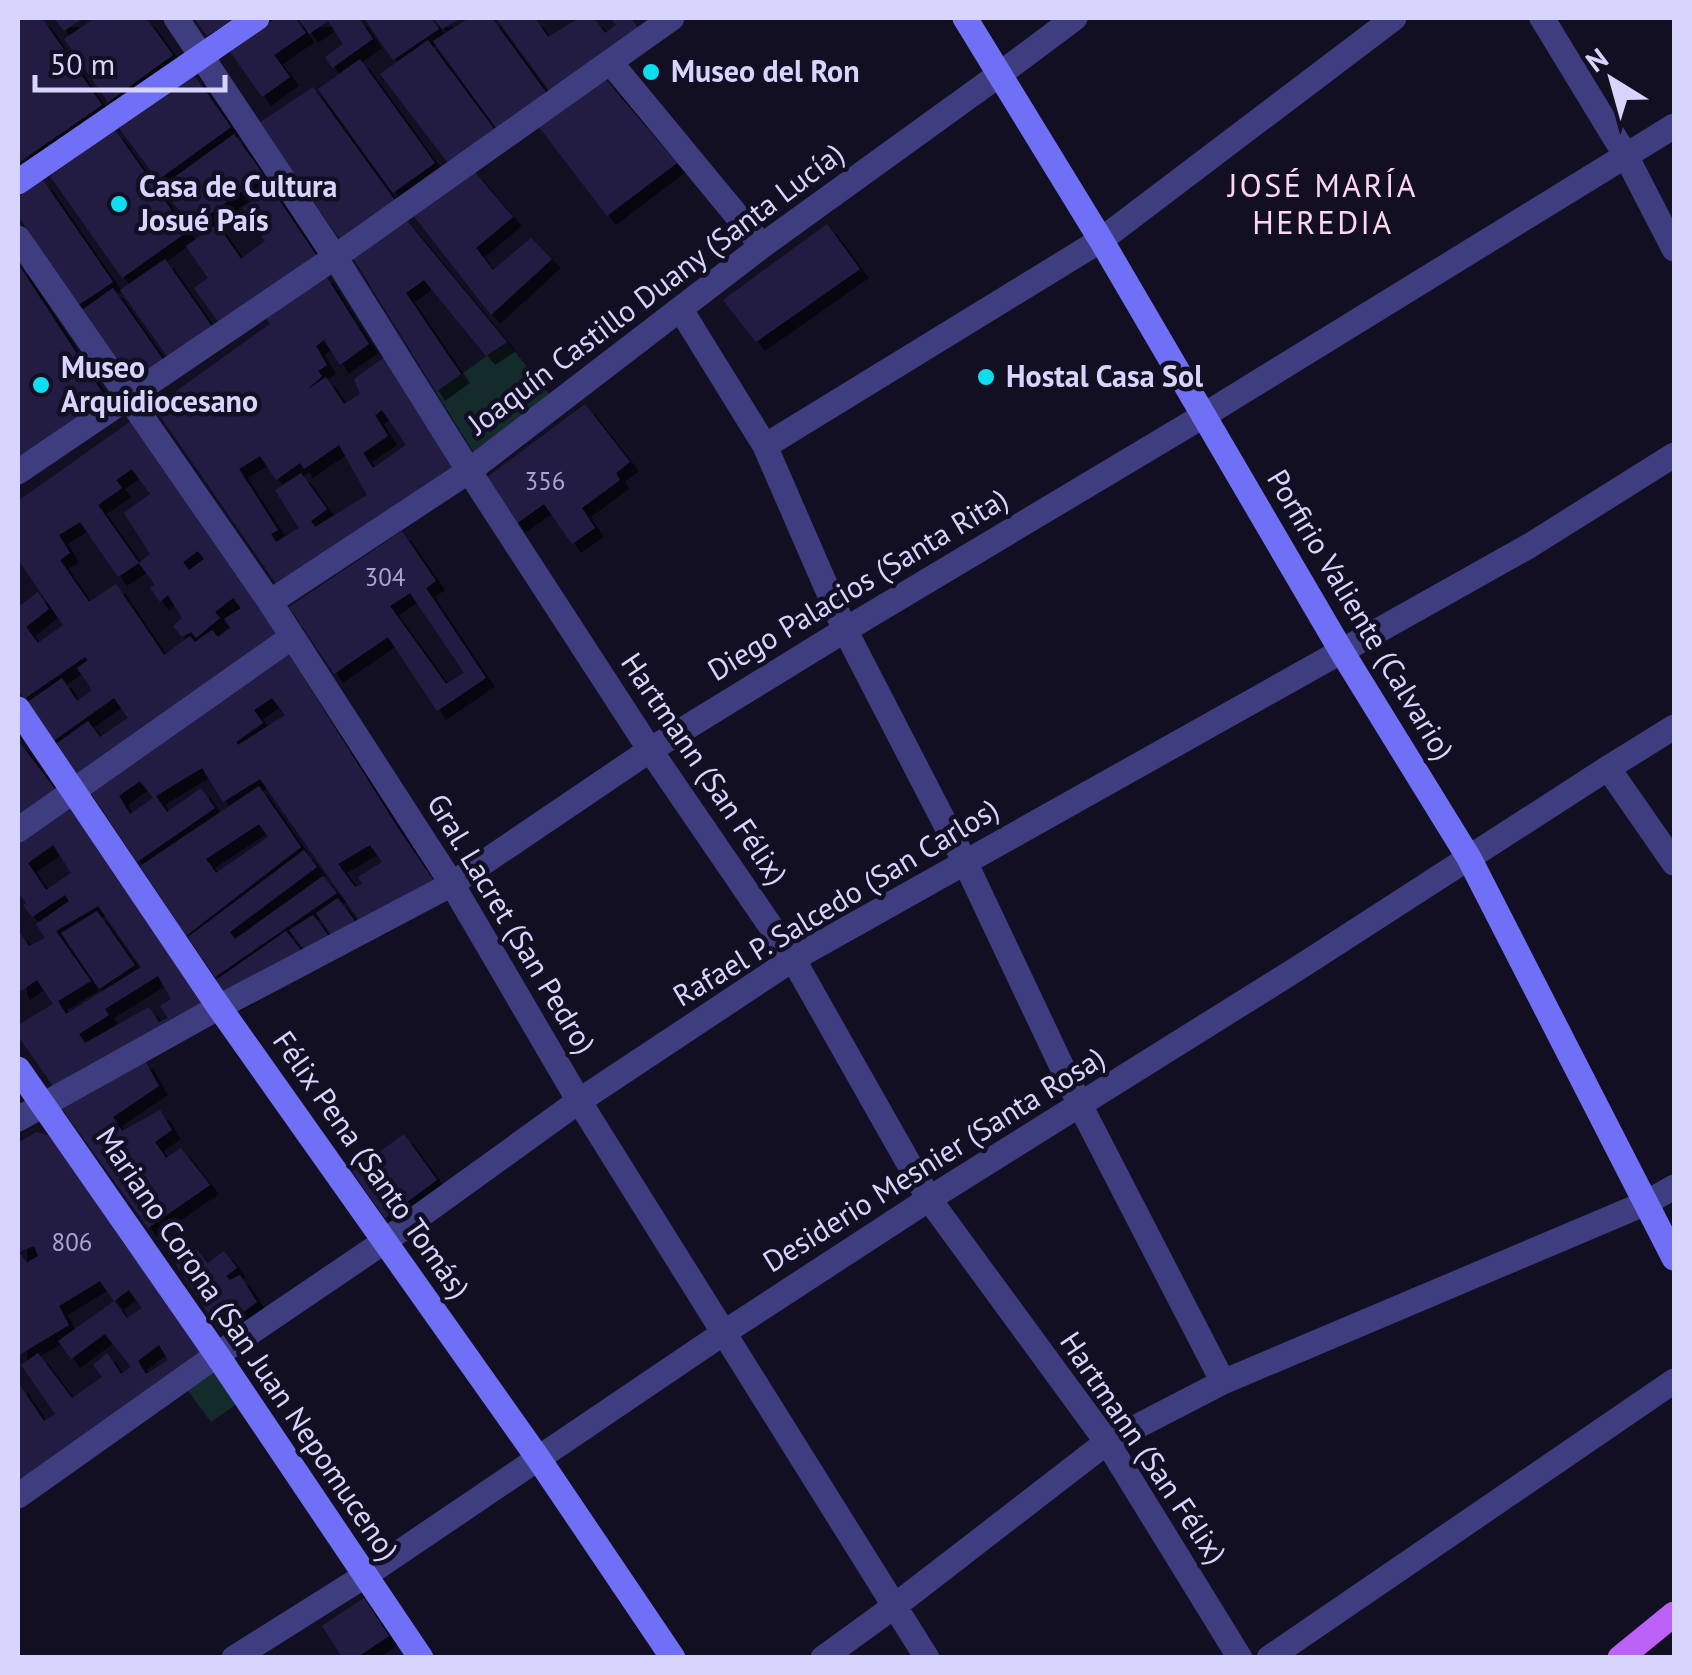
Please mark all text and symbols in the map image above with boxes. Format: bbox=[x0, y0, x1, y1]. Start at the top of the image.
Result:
scale bar bbox=[35, 30, 225, 92]
north arrow bbox=[1562, 30, 1662, 130]
text: N bbox=[1578, 39, 1615, 80]
text: 50 m bbox=[50, 44, 115, 83]
place label: Museo del Ron bbox=[671, 51, 860, 90]
marker: Museo del Ron bbox=[640, 61, 662, 83]
street label: Joaquín Castillo Duany (Santa Lucía) bbox=[458, 134, 851, 443]
district label: JOSÉ MARÍA HEREDIA bbox=[1226, 164, 1418, 243]
place label: Casa de Cultura Josué País bbox=[138, 166, 337, 239]
marker: Casa de Cultura Josué País bbox=[108, 193, 130, 215]
place label: Museo Arquidiocesano bbox=[61, 347, 258, 420]
place label: Hostal Casa Sol bbox=[1006, 356, 1203, 395]
marker: Hostal Casa Sol bbox=[975, 366, 997, 388]
marker: Museo Arquidiocesano bbox=[30, 374, 52, 396]
street label: Porfirio Valiente (Calvario) bbox=[1259, 462, 1464, 767]
house number: 356 bbox=[525, 465, 565, 497]
street label: Diego Palacios (Santa Rita) bbox=[700, 479, 1014, 689]
house number: 304 bbox=[365, 561, 406, 593]
street label: Hartmann (San Félix) bbox=[613, 645, 797, 892]
street label: Gral. Lacret (San Pedro) bbox=[419, 786, 605, 1060]
street label: Rafael P. Salcedo (San Carlos) bbox=[665, 789, 1005, 1014]
street label: Félix Pena (Santo Tomás) bbox=[265, 1023, 479, 1306]
street label: Desiderio Mesnier (Santa Rosa) bbox=[755, 1037, 1111, 1280]
street label: Mariano Corona (San Juan Nepomuceno) bbox=[88, 1119, 408, 1567]
house number: 806 bbox=[52, 1226, 92, 1258]
street label: Hartmann (San Félix) bbox=[1052, 1324, 1236, 1571]

